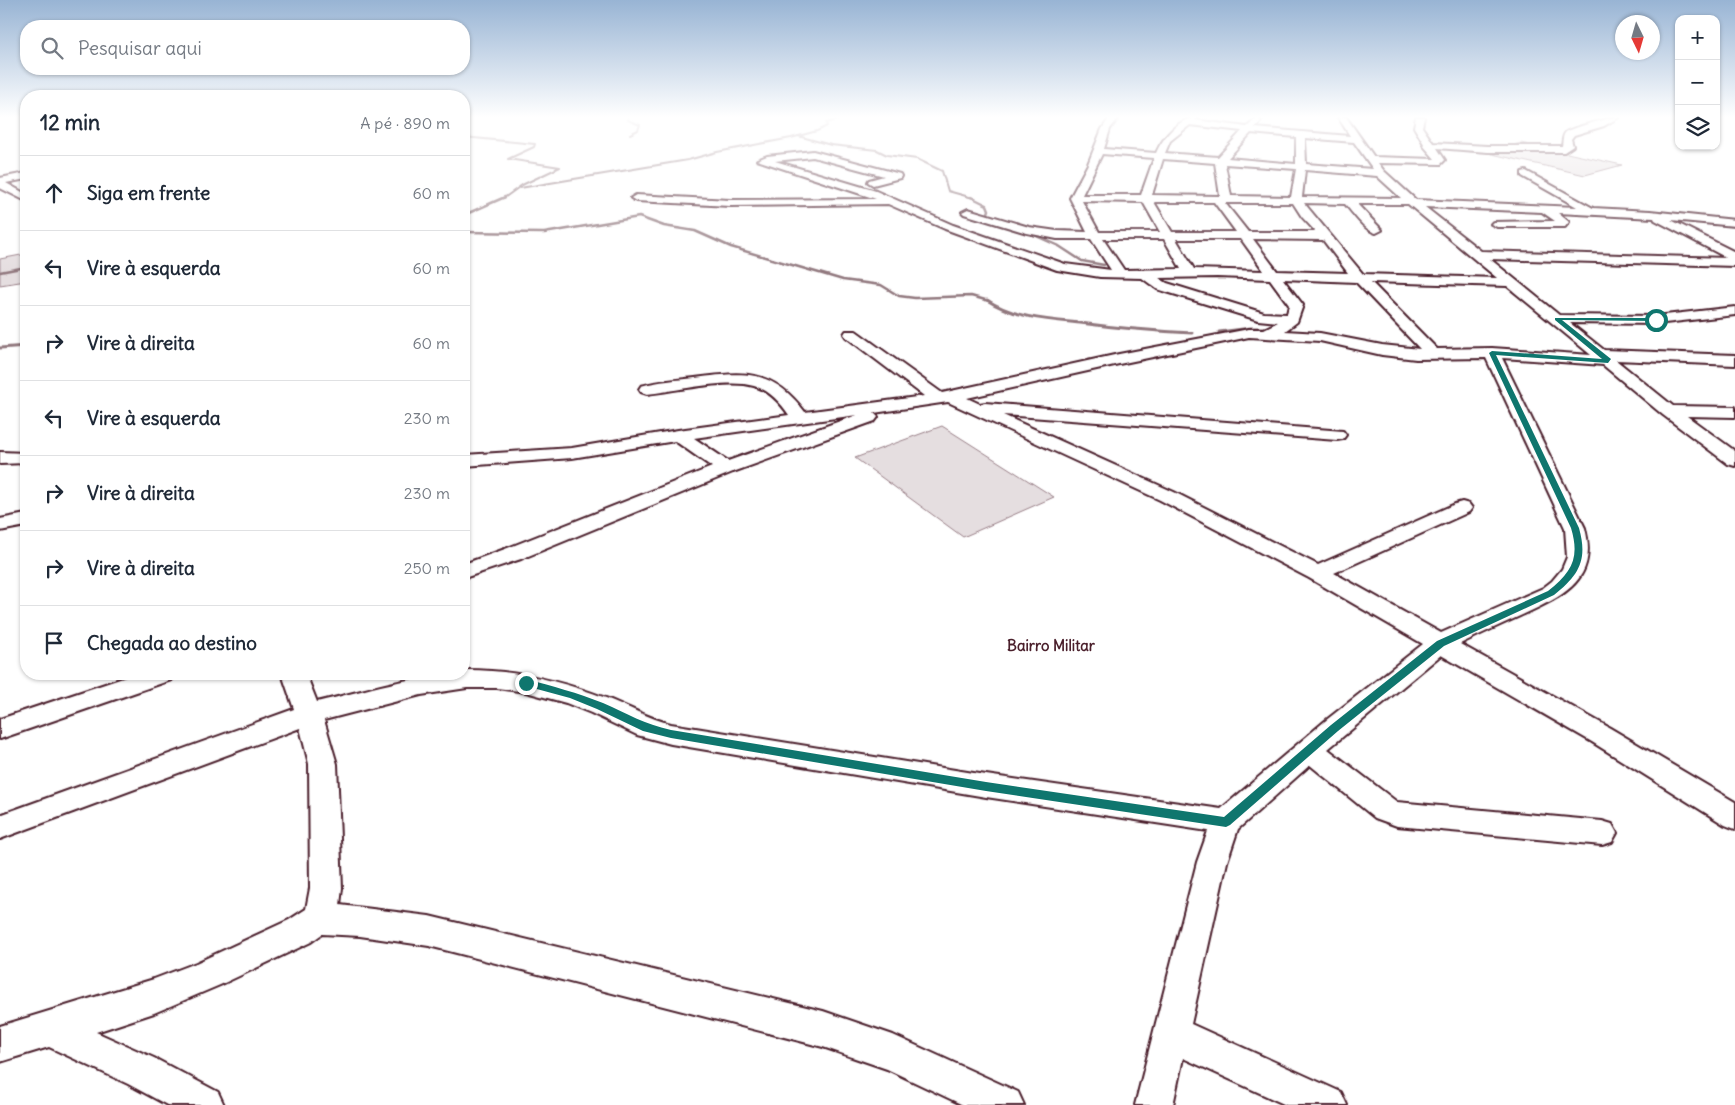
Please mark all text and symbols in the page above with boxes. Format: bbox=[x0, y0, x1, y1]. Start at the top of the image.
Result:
north arrow bbox=[1615, 15, 1660, 60]
map controls bbox=[1675, 15, 1720, 150]
button: + bbox=[1675, 15, 1720, 60]
search box bbox=[20, 20, 470, 75]
icon: search bbox=[38, 34, 66, 62]
text: Pesquisar aqui bbox=[78, 36, 202, 60]
button: − bbox=[1675, 60, 1720, 105]
button: layers bbox=[1675, 105, 1720, 150]
text: 12 min bbox=[40, 109, 100, 136]
text: A pé · 890 m bbox=[360, 113, 450, 133]
icon: ahead bbox=[40, 179, 68, 207]
text: Siga em frente bbox=[87, 181, 210, 205]
text: 60 m bbox=[412, 183, 450, 203]
icon: left bbox=[40, 254, 68, 282]
text: Vire à esquerda bbox=[87, 256, 221, 280]
text: 60 m bbox=[412, 258, 450, 278]
route start bbox=[1645, 309, 1668, 332]
icon: right bbox=[40, 329, 68, 357]
text: Vire à direita bbox=[87, 331, 195, 355]
text: 60 m bbox=[412, 333, 450, 353]
icon: left bbox=[40, 404, 68, 432]
text: Vire à esquerda bbox=[87, 406, 221, 430]
text: 230 m bbox=[404, 408, 450, 428]
icon: right bbox=[40, 479, 68, 507]
text: Vire à direita bbox=[87, 481, 195, 505]
text: 230 m bbox=[404, 483, 450, 503]
icon: right bbox=[40, 554, 68, 582]
text: Vire à direita bbox=[87, 556, 195, 580]
text: 250 m bbox=[404, 558, 450, 578]
icon: arrive bbox=[40, 629, 68, 657]
text: Chegada ao destino bbox=[87, 631, 257, 655]
district label: Bairro Militar bbox=[1007, 636, 1096, 655]
route end bbox=[515, 672, 538, 695]

